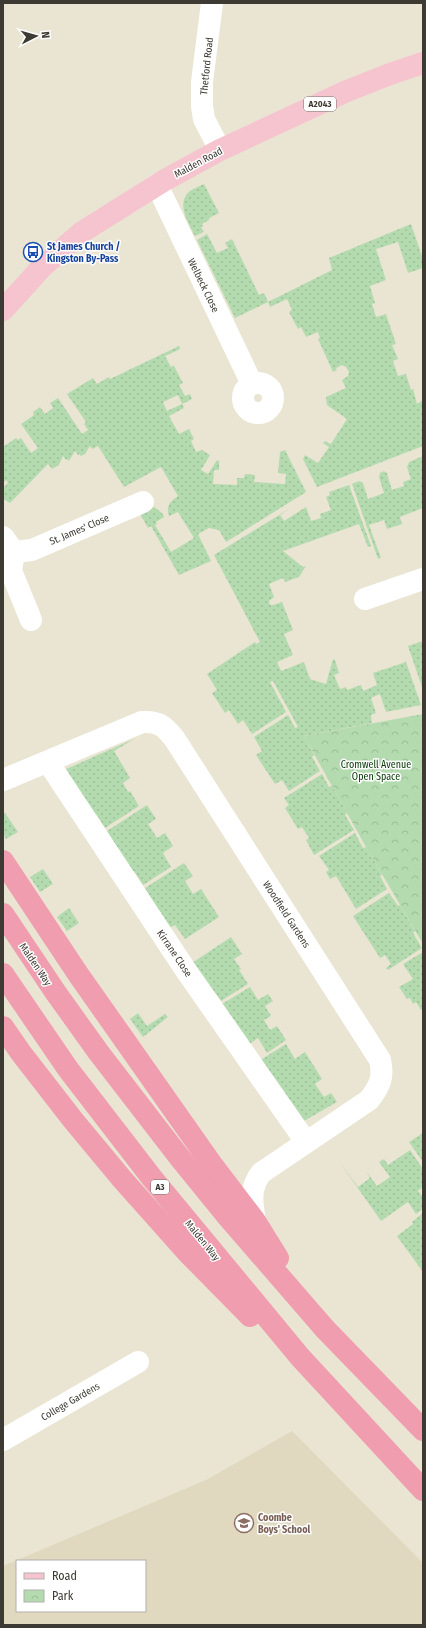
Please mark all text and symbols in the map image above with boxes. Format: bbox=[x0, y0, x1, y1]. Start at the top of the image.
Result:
north arrow bbox=[16, 16, 56, 56]
text: N bbox=[39, 31, 52, 39]
street label: Thetford Road bbox=[198, 37, 216, 96]
road number: A2043 bbox=[304, 97, 336, 111]
street label: Malden Road bbox=[172, 145, 225, 181]
bus stop icon: St James Church / Kingston By-Pass bbox=[22, 241, 44, 263]
place label: St James Church / Kingston By-Pass bbox=[47, 241, 120, 265]
street label: Welbeck Close bbox=[185, 256, 221, 314]
street label: St. James' Close bbox=[48, 512, 111, 548]
park label: Cromwell Avenue Open Space bbox=[341, 759, 411, 783]
street label: Woodfield Gardens bbox=[260, 879, 312, 950]
street label: Kirrane Close bbox=[154, 928, 194, 979]
street label: Malden Way bbox=[17, 941, 54, 989]
road number: A3 bbox=[151, 1180, 169, 1194]
street label: Malden Way bbox=[182, 1218, 223, 1264]
street label: College Gardens bbox=[39, 1380, 102, 1424]
school or university icon: Coombe Boys' School bbox=[233, 1512, 255, 1534]
place label: Coombe Boys' School bbox=[258, 1512, 311, 1536]
legend bbox=[16, 1560, 146, 1612]
text: Road bbox=[52, 1569, 77, 1583]
text: Park bbox=[52, 1589, 74, 1603]

